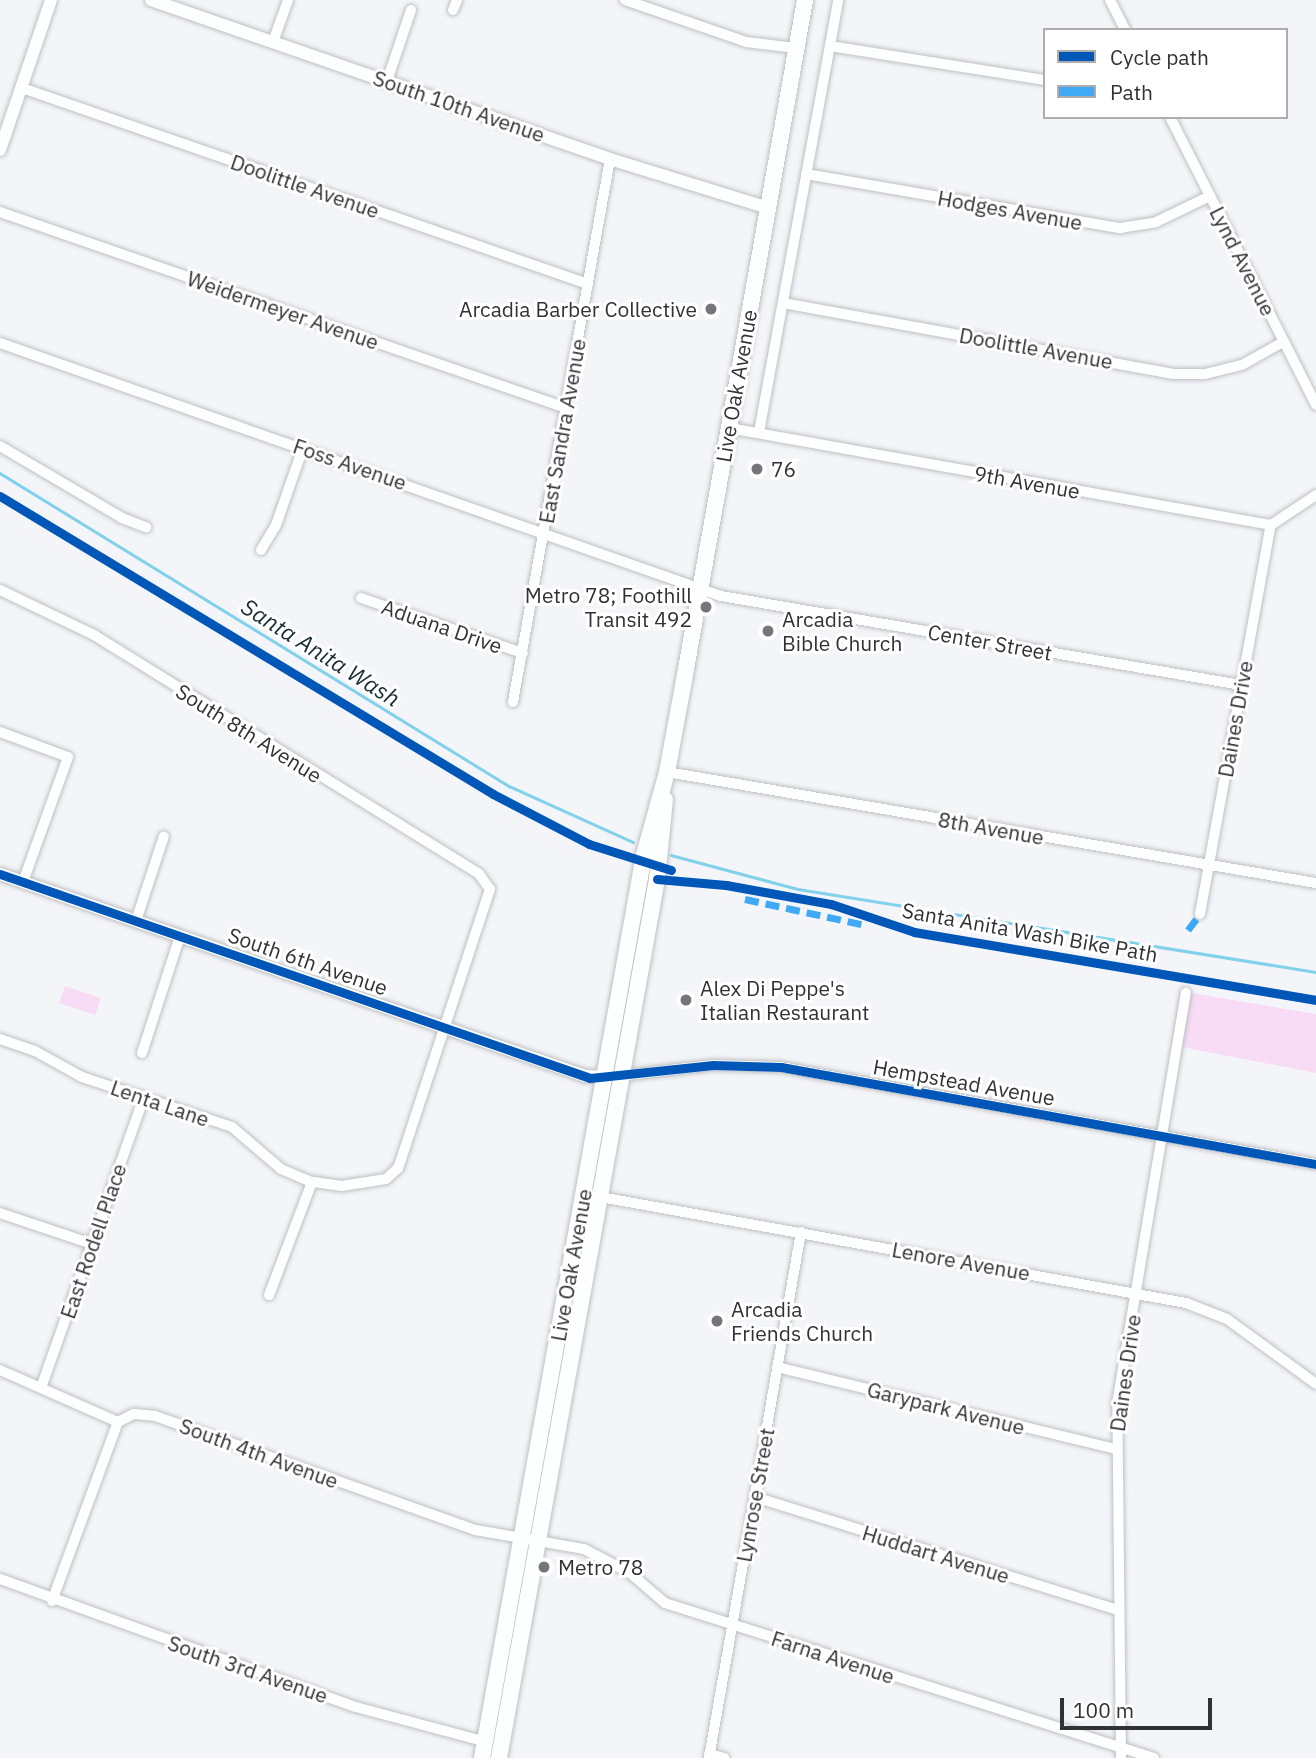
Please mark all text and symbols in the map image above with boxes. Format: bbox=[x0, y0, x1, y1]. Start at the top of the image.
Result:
legend bbox=[1043, 28, 1288, 119]
text: Cycle path bbox=[1110, 43, 1209, 71]
street label: South 10th Avenue bbox=[370, 65, 548, 147]
text: Path bbox=[1110, 78, 1153, 106]
street label: Doolittle Avenue bbox=[227, 149, 383, 223]
street label: Hodges Avenue bbox=[936, 185, 1084, 235]
street label: Lynd Avenue bbox=[1205, 202, 1281, 320]
street label: Weidermeyer Avenue bbox=[184, 265, 382, 355]
place label: Arcadia Barber Collective bbox=[459, 296, 697, 322]
marker: Arcadia Barber Collective bbox=[703, 301, 719, 317]
street label: Live Oak Avenue bbox=[710, 308, 762, 464]
street label: Doolittle Avenue bbox=[957, 322, 1115, 374]
street label: East Sandra Avenue bbox=[533, 337, 591, 525]
street label: Foss Avenue bbox=[290, 433, 410, 495]
place label: 76 bbox=[771, 456, 796, 482]
street label: 9th Avenue bbox=[972, 460, 1082, 504]
marker: 76 bbox=[749, 461, 765, 477]
place label: Metro 78; Foothill Transit 492 bbox=[525, 582, 692, 632]
water label: Santa Anita Wash bbox=[237, 592, 405, 712]
street label: Aduana Drive bbox=[379, 594, 505, 658]
marker: Metro 78; Foothill Transit 492 bbox=[698, 599, 714, 615]
place label: Arcadia Bible Church bbox=[782, 606, 902, 656]
street label: Center Street bbox=[926, 619, 1054, 665]
marker: Arcadia Bible Church bbox=[760, 623, 776, 639]
street label: Daines Drive bbox=[1212, 659, 1258, 779]
street label: South 8th Avenue bbox=[171, 678, 327, 788]
street label: 8th Avenue bbox=[936, 806, 1046, 850]
street label: Santa Anita Wash Bike Path bbox=[900, 897, 1160, 967]
street label: South 6th Avenue bbox=[225, 922, 391, 1000]
place label: Alex Di Peppe's Italian Restaurant bbox=[700, 975, 869, 1025]
marker: Alex Di Peppe's Italian Restaurant bbox=[678, 992, 694, 1008]
street label: Hempstead Avenue bbox=[871, 1054, 1057, 1110]
street label: Lenta Lane bbox=[107, 1074, 213, 1132]
street label: East Rodell Place bbox=[55, 1160, 131, 1322]
street label: Live Oak Avenue bbox=[545, 1187, 597, 1343]
street label: Lenore Avenue bbox=[890, 1236, 1032, 1286]
place label: Arcadia Friends Church bbox=[731, 1296, 873, 1346]
marker: Arcadia Friends Church bbox=[709, 1313, 725, 1329]
street label: Daines Drive bbox=[1104, 1313, 1146, 1433]
street label: Garypark Avenue bbox=[865, 1376, 1027, 1440]
street label: South 4th Avenue bbox=[176, 1413, 342, 1493]
street label: Lynrose Street bbox=[731, 1426, 779, 1564]
street label: Huddart Avenue bbox=[859, 1520, 1013, 1588]
place label: Metro 78 bbox=[558, 1554, 643, 1580]
marker: Metro 78 bbox=[536, 1559, 552, 1575]
street label: Farna Avenue bbox=[768, 1625, 898, 1689]
street label: South 3rd Avenue bbox=[165, 1630, 331, 1708]
scale bar bbox=[1064, 1684, 1216, 1728]
text: 100 m bbox=[1073, 1696, 1134, 1724]

